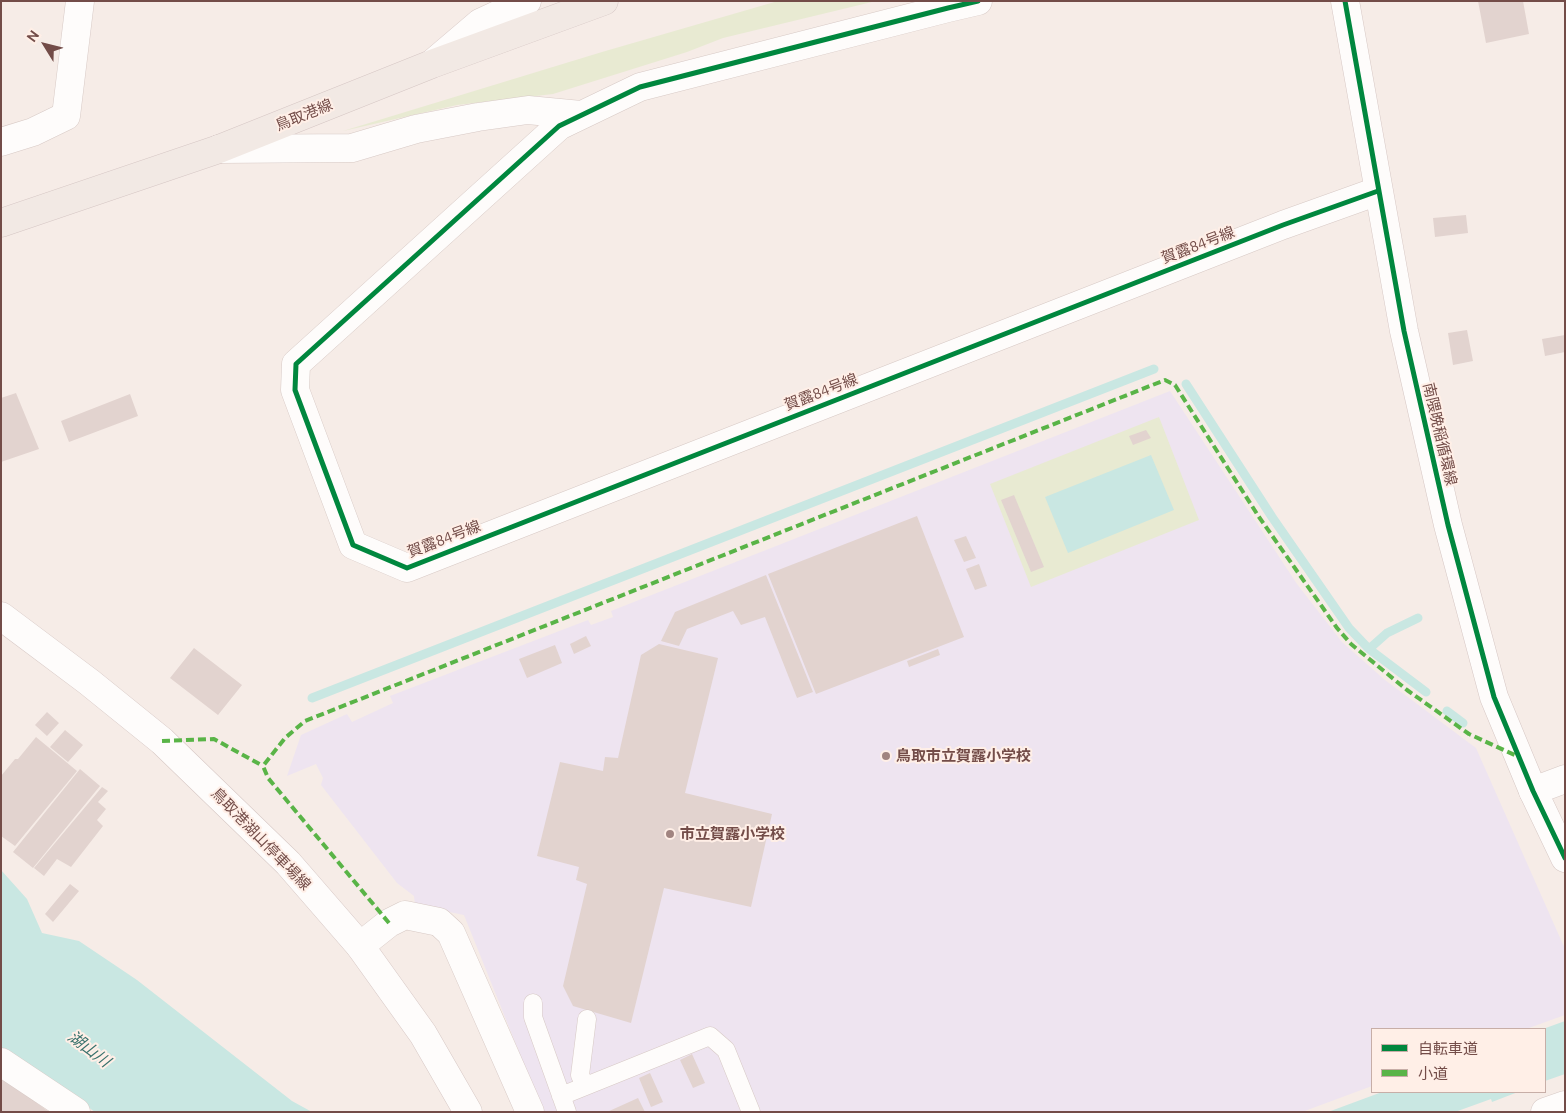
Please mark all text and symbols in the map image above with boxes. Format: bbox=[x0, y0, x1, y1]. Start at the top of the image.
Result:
north arrow bbox=[20, 20, 70, 70]
text: N bbox=[23, 27, 42, 45]
street label: 鳥取港線 bbox=[273, 95, 335, 135]
street label: 賀露84号線 bbox=[1159, 223, 1237, 267]
street label: 賀露84号線 bbox=[782, 370, 860, 414]
street label: 南隈晩稲循環線 bbox=[1419, 381, 1461, 487]
street label: 賀露84号線 bbox=[405, 517, 483, 561]
place label: 鳥取市立賀露小学校 bbox=[896, 747, 1031, 765]
marker: 鳥取市立賀露小学校 bbox=[880, 750, 892, 762]
street label: 鳥取港湖山停車場線 bbox=[208, 784, 314, 894]
place label: 市立賀露小学校 bbox=[680, 825, 785, 843]
marker: 市立賀露小学校 bbox=[664, 828, 676, 840]
water label: 湖山川 bbox=[64, 1027, 114, 1071]
legend bbox=[1371, 1028, 1546, 1093]
text: 自転車道 bbox=[1418, 1040, 1478, 1057]
text: 小道 bbox=[1418, 1065, 1448, 1082]

